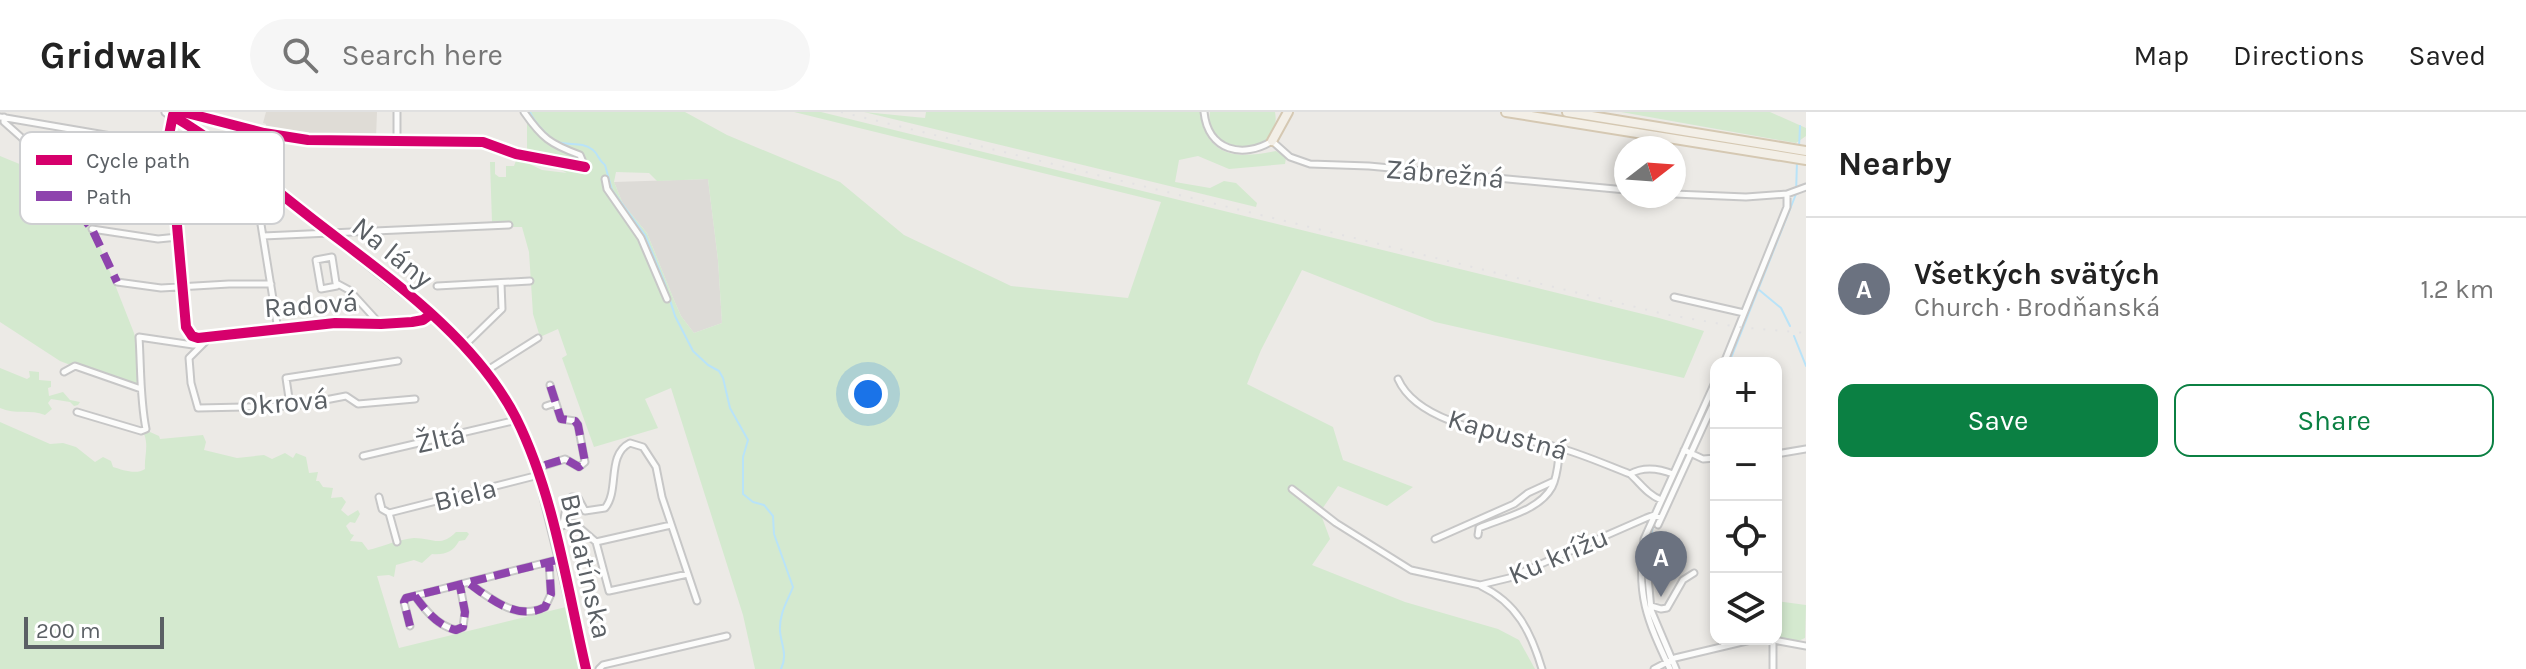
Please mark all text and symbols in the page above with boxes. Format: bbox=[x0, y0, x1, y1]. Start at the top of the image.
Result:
search box bbox=[250, 19, 810, 91]
text: Gridwalk bbox=[40, 33, 202, 78]
icon: search bbox=[278, 33, 322, 77]
text: Search here bbox=[342, 37, 503, 73]
text: Map bbox=[2134, 39, 2189, 72]
text: Directions bbox=[2233, 39, 2365, 72]
text: Saved bbox=[2409, 39, 2486, 72]
legend bbox=[20, 132, 284, 224]
north arrow bbox=[1614, 136, 1686, 208]
text: Nearby bbox=[1838, 144, 1952, 184]
text: Cycle path bbox=[86, 148, 190, 174]
street label: Zábrežná bbox=[1384, 152, 1506, 195]
text: Path bbox=[86, 184, 132, 210]
street label: Na lány bbox=[346, 210, 440, 295]
text: Všetkých svätých bbox=[1914, 256, 2160, 292]
text: A bbox=[1856, 274, 1872, 305]
text: 1.2 km bbox=[2421, 274, 2494, 305]
street label: Radová bbox=[263, 285, 359, 324]
text: Church · Brodňanská bbox=[1914, 292, 2160, 323]
map controls bbox=[1710, 357, 1782, 645]
button: + bbox=[1710, 357, 1782, 429]
your location bbox=[848, 374, 888, 414]
street label: Okrová bbox=[238, 382, 330, 423]
button: Save bbox=[1838, 384, 2158, 457]
button: Share bbox=[2174, 384, 2494, 457]
street label: Kapustná bbox=[1444, 402, 1572, 467]
street label: Žltá bbox=[412, 417, 468, 460]
button: − bbox=[1710, 429, 1782, 501]
street label: Biela bbox=[430, 471, 500, 518]
street label: Budatínska bbox=[554, 490, 619, 642]
button: locate bbox=[1710, 501, 1782, 573]
street label: Ku krížu bbox=[1503, 520, 1613, 591]
pin: A bbox=[1635, 531, 1687, 597]
button: layers bbox=[1710, 573, 1782, 645]
scale bar bbox=[24, 613, 164, 649]
text: 200 m bbox=[36, 618, 101, 644]

